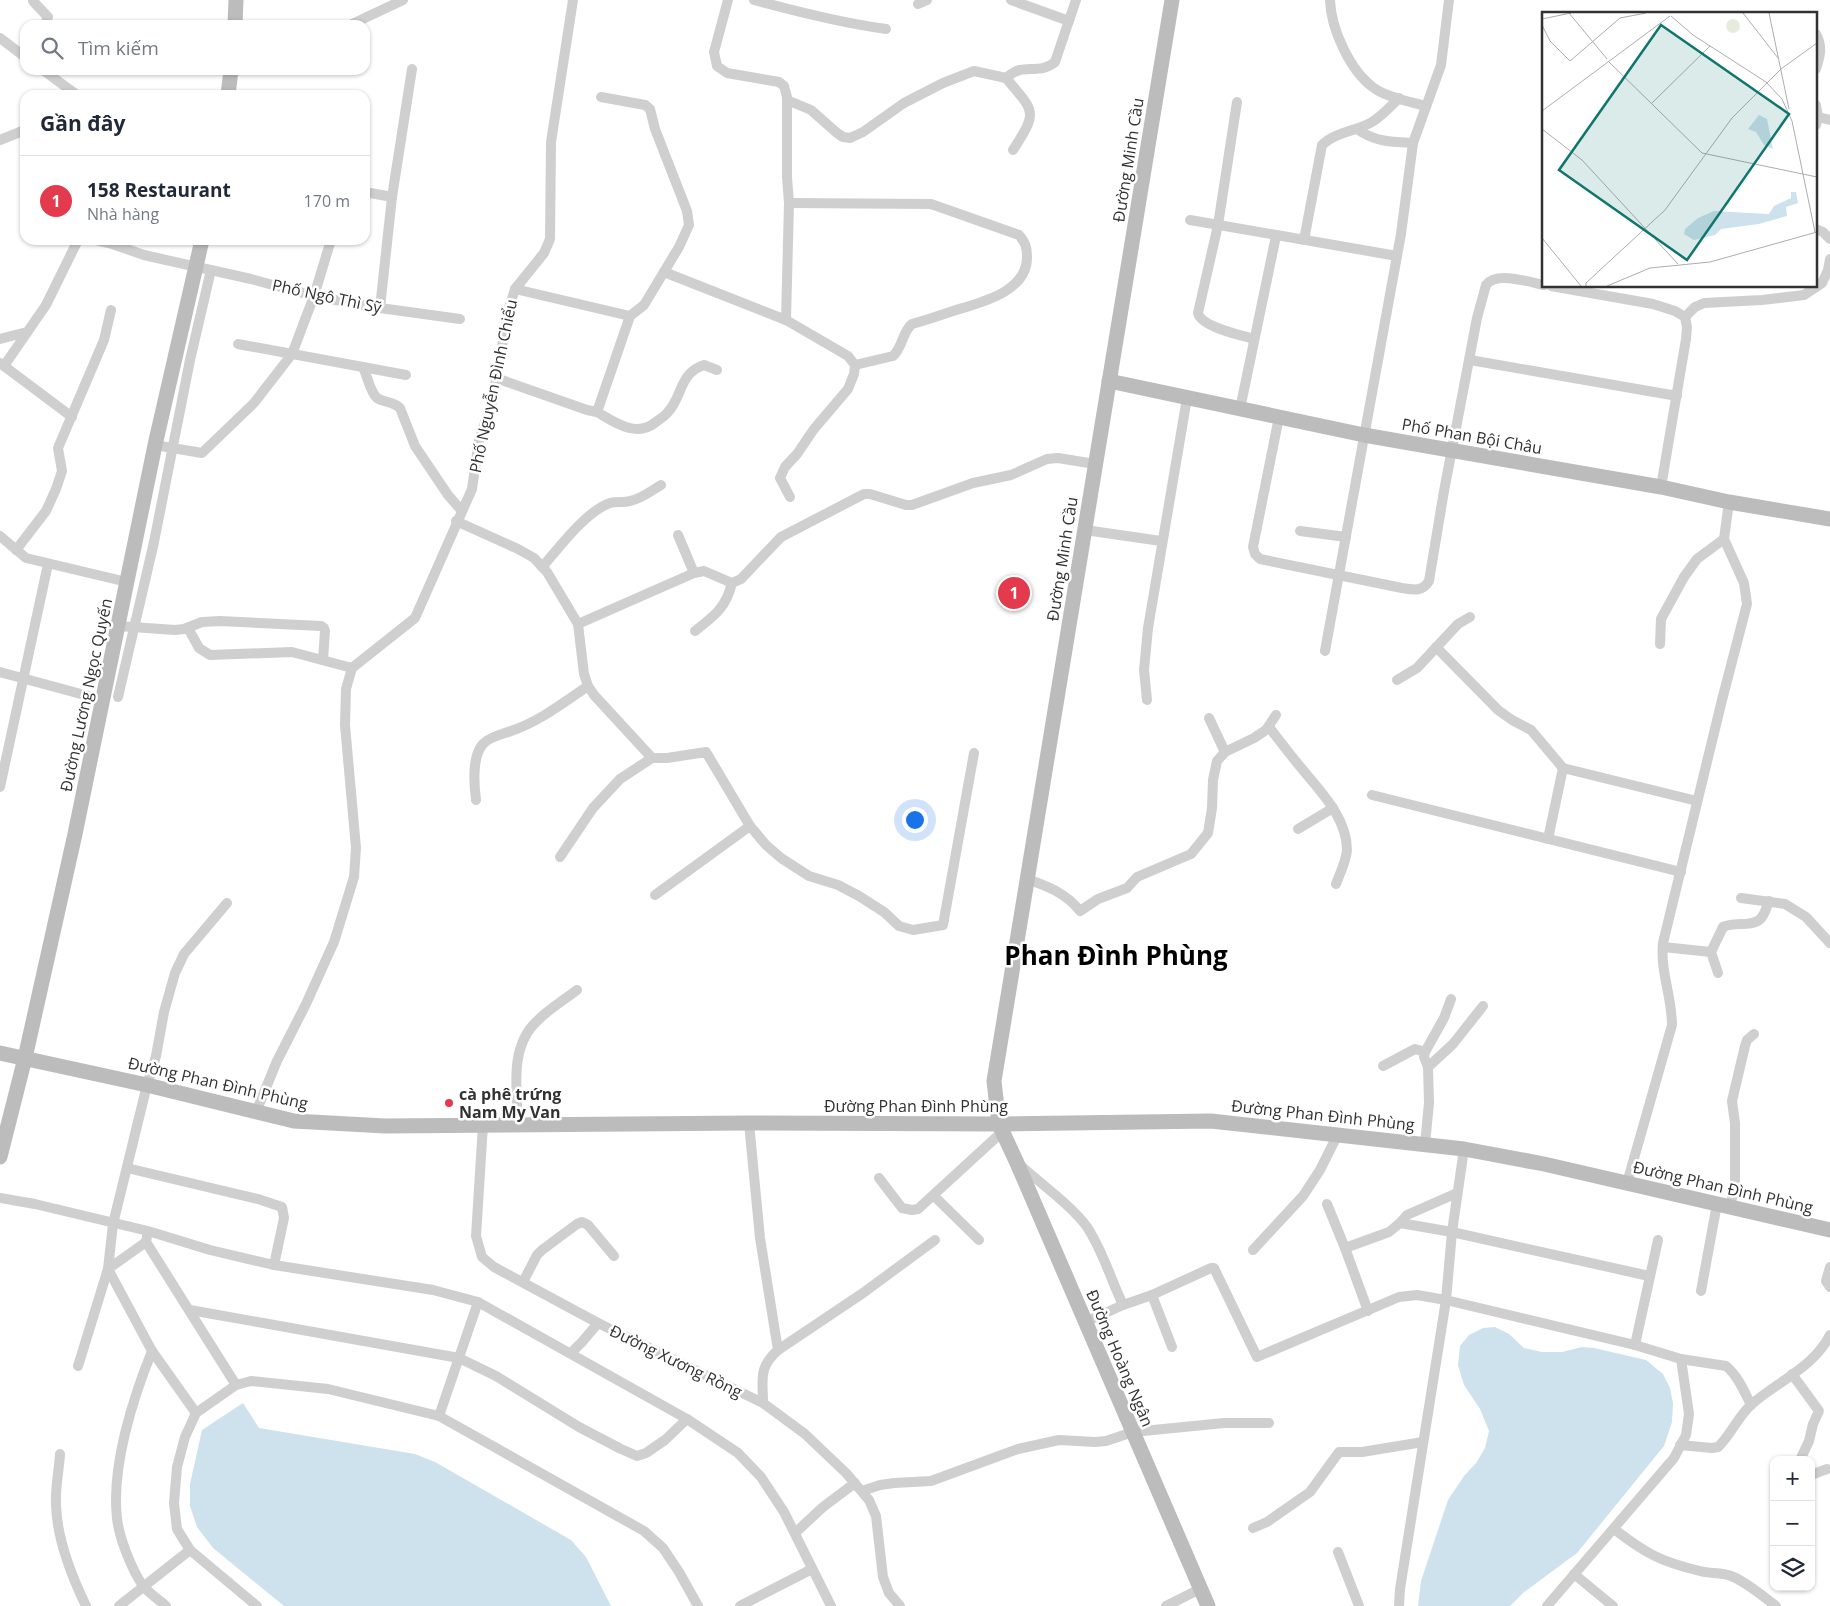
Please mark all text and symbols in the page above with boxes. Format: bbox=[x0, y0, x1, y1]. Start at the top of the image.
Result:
inset map bbox=[1542, 12, 1818, 288]
search box bbox=[20, 20, 370, 75]
icon: search bbox=[38, 34, 66, 62]
text: Tìm kiếm bbox=[78, 35, 159, 61]
street label: Đường Minh Cầu bbox=[1107, 96, 1149, 224]
text: Gần đây bbox=[40, 109, 125, 137]
text: 158 Restaurant bbox=[87, 177, 231, 203]
text: 1 bbox=[51, 190, 61, 212]
text: 170 m bbox=[304, 190, 350, 212]
text: Nhà hàng bbox=[87, 203, 159, 225]
street label: Phố Ngô Thì Sỹ bbox=[270, 274, 385, 319]
street label: Phố Nguyễn Đình Chiểu bbox=[464, 297, 522, 475]
street label: Phố Phan Bội Châu bbox=[1400, 413, 1544, 459]
street label: Đường Minh Cầu bbox=[1041, 495, 1083, 623]
pin: 1 bbox=[998, 574, 1030, 612]
street label: Đường Lương Ngọc Quyến bbox=[55, 596, 117, 794]
your location bbox=[902, 807, 928, 833]
district label: Phan Đình Phùng bbox=[1004, 937, 1228, 973]
street label: Đường Phan Đình Phùng bbox=[126, 1052, 310, 1114]
place label: cà phê trứng Nam My Van bbox=[459, 1083, 561, 1123]
street label: Đường Phan Đình Phùng bbox=[1230, 1094, 1416, 1136]
street label: Đường Phan Đình Phùng bbox=[824, 1095, 1008, 1117]
marker: cà phê trứng Nam My Van bbox=[443, 1097, 455, 1109]
street label: Đường Phan Đình Phùng bbox=[1631, 1156, 1815, 1218]
street label: Đường Hoàng Ngân bbox=[1081, 1286, 1159, 1430]
street label: Đường Xương Rồng bbox=[606, 1319, 746, 1403]
map controls bbox=[1770, 1456, 1815, 1591]
button: + bbox=[1770, 1456, 1815, 1501]
button: − bbox=[1770, 1501, 1815, 1546]
button: layers bbox=[1770, 1546, 1815, 1591]

